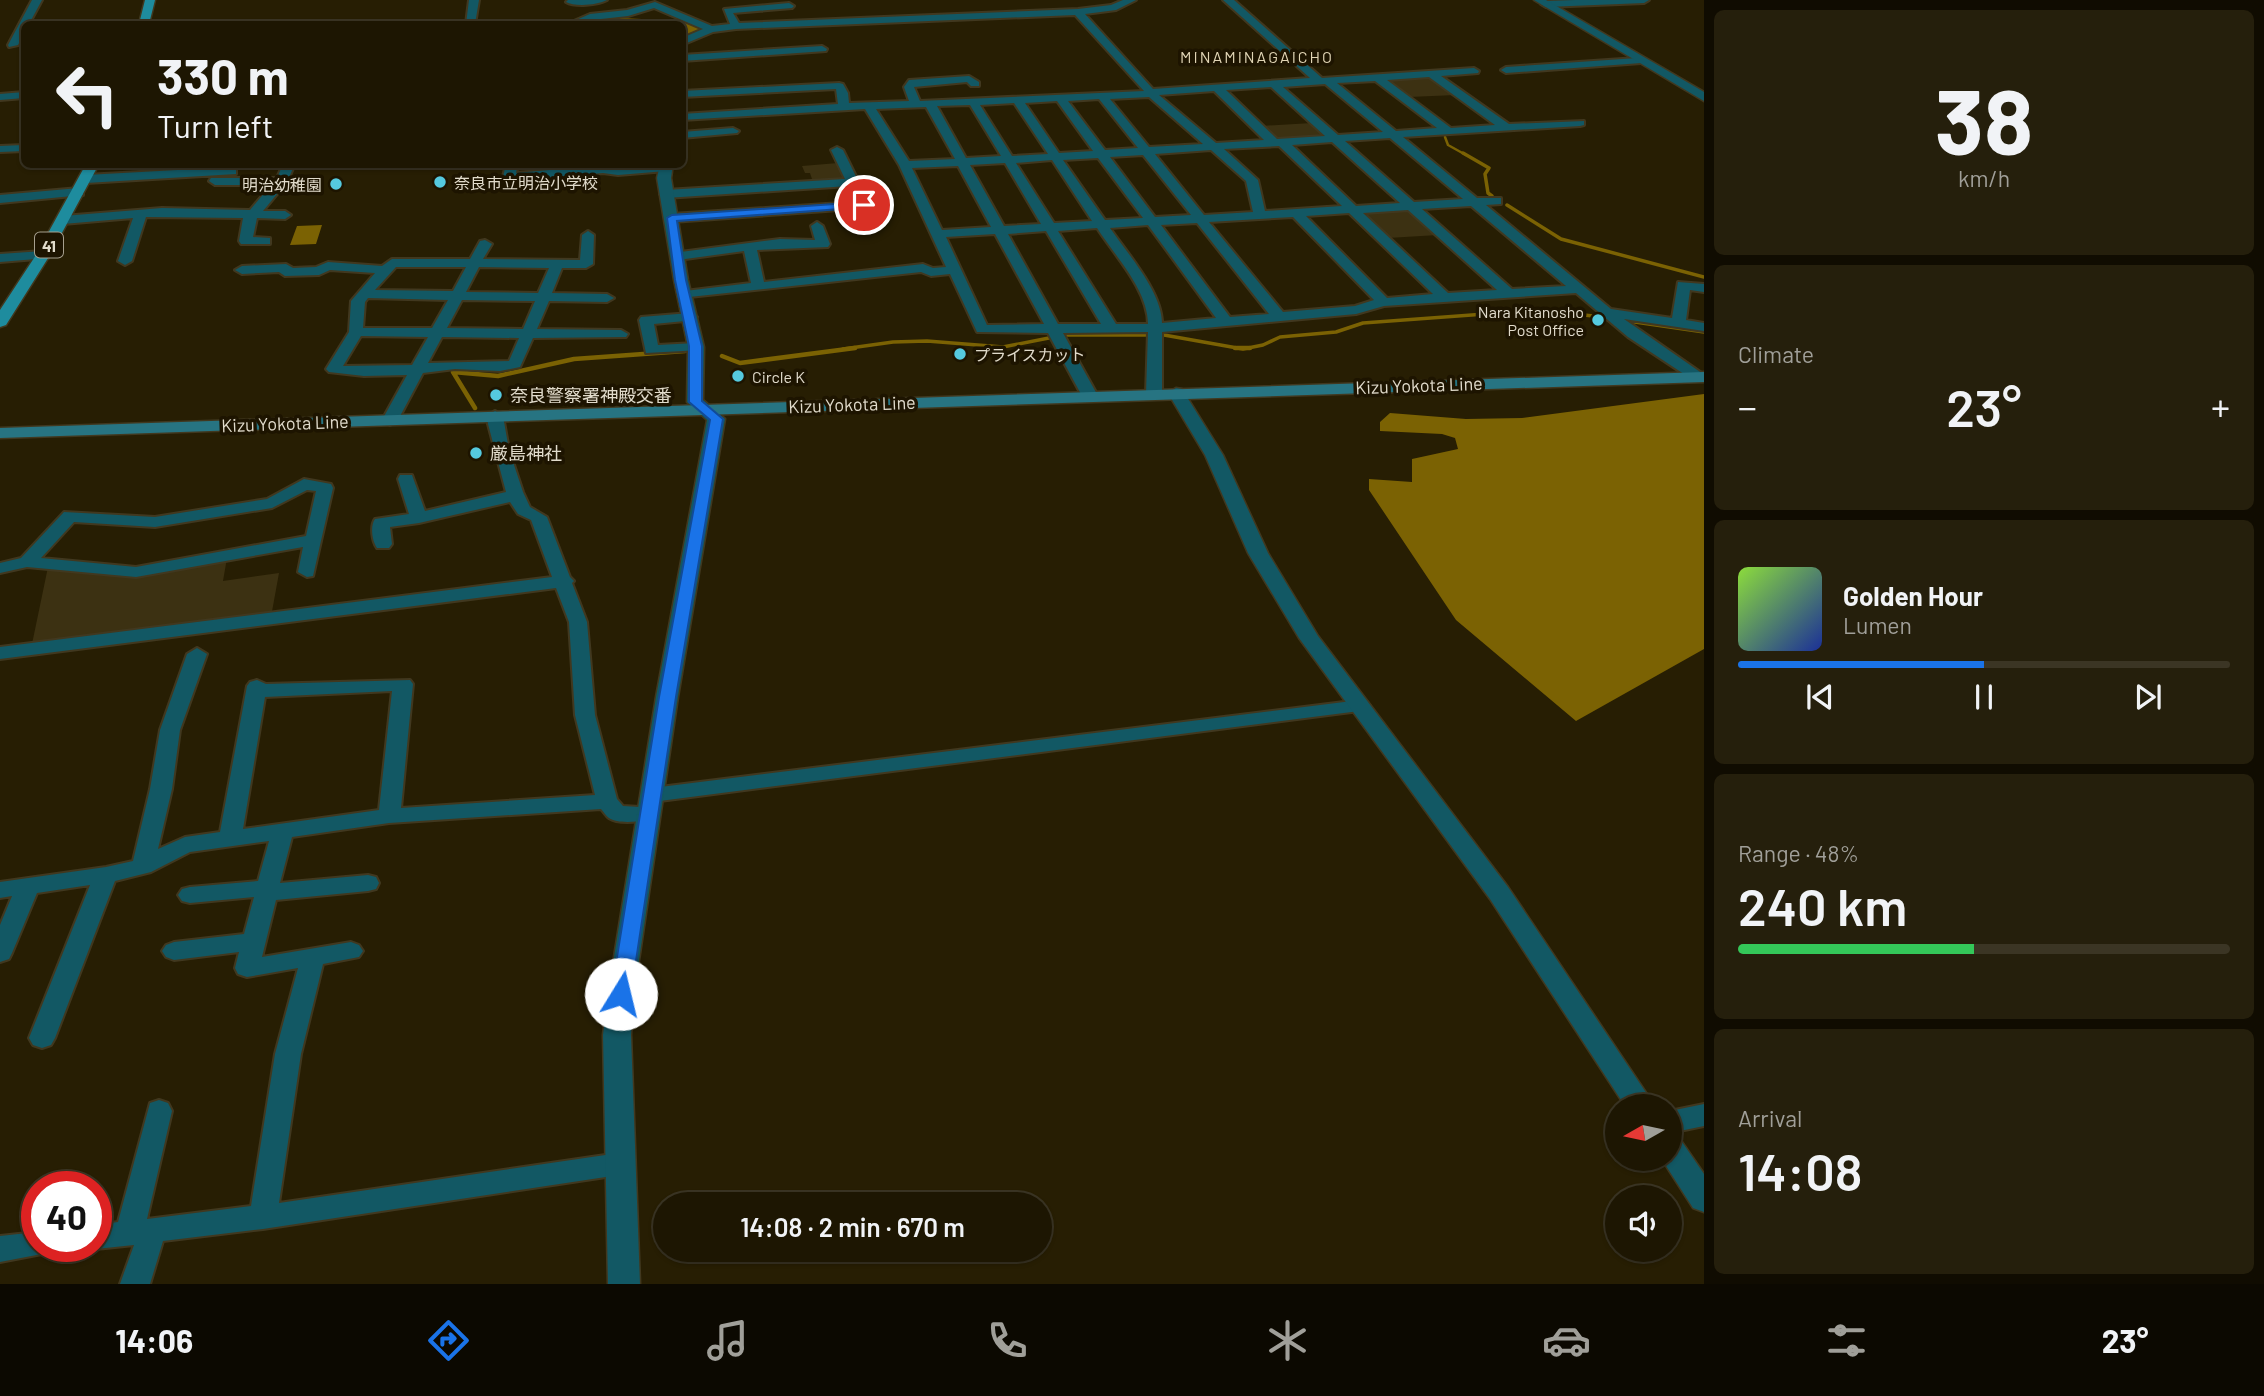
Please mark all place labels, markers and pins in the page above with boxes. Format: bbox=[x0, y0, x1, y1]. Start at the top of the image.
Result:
place label: 奈良市立明治小学校 bbox=[454, 173, 598, 192]
marker: 奈良市立明治小学校 bbox=[432, 174, 448, 190]
place label: 明治幼稚園 bbox=[242, 175, 322, 194]
pin bbox=[834, 175, 894, 235]
marker: 明治幼稚園 bbox=[328, 176, 344, 192]
place label: Nara Kitanosho Post Office bbox=[1478, 302, 1584, 339]
marker: Nara Kitanosho Post Office bbox=[1590, 312, 1606, 328]
place label: プライスカット bbox=[974, 345, 1086, 364]
marker: プライスカット bbox=[952, 346, 968, 362]
place label: Circle K bbox=[752, 367, 805, 386]
marker: Circle K bbox=[730, 368, 746, 384]
place label: 奈良警察署神殿交番 bbox=[510, 384, 672, 406]
marker: 奈良警察署神殿交番 bbox=[488, 387, 504, 403]
place label: 厳島神社 bbox=[490, 442, 562, 464]
marker: 厳島神社 bbox=[468, 445, 484, 461]

